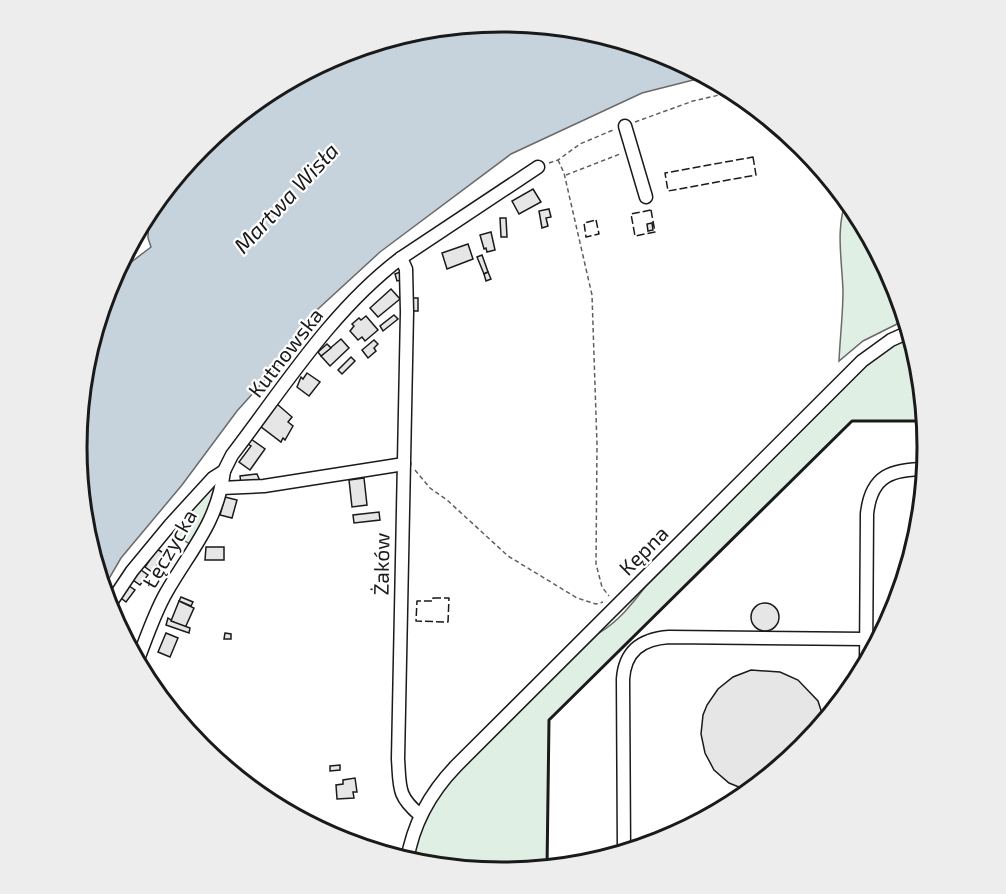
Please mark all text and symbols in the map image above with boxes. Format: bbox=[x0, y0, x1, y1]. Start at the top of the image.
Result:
water label: Martwa Wisła bbox=[228, 137, 343, 258]
street label: Kutnowska bbox=[242, 302, 327, 402]
street label: Łęczycka bbox=[136, 504, 201, 592]
street label: Kępna bbox=[613, 520, 673, 580]
street label: Żaków bbox=[367, 532, 394, 596]

